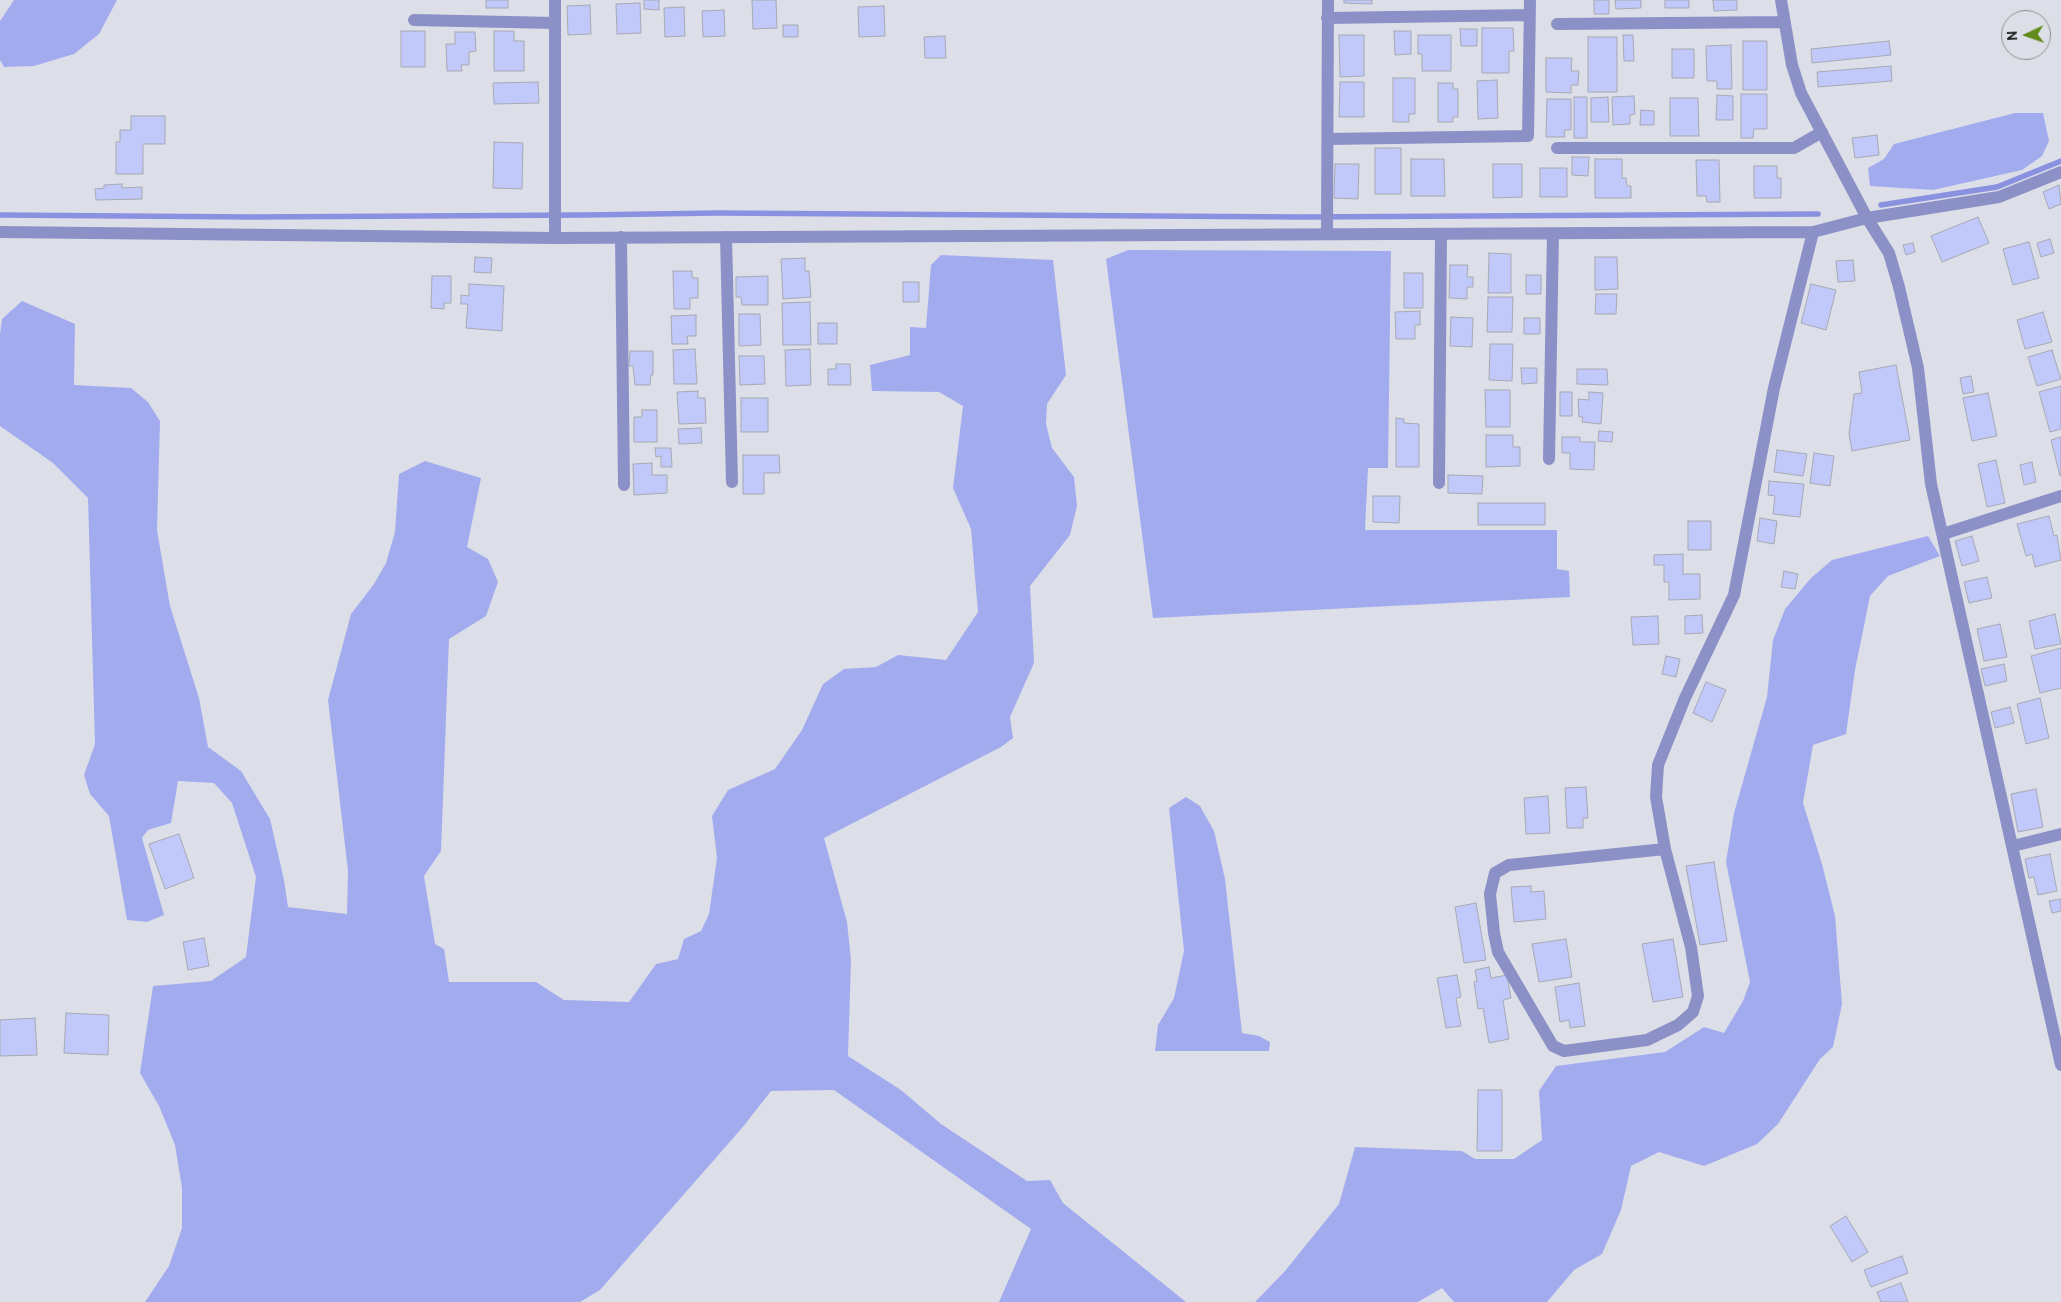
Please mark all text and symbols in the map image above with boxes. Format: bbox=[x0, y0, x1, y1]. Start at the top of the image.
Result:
north arrow bbox=[2001, 10, 2051, 60]
text: N bbox=[2003, 30, 2021, 41]

